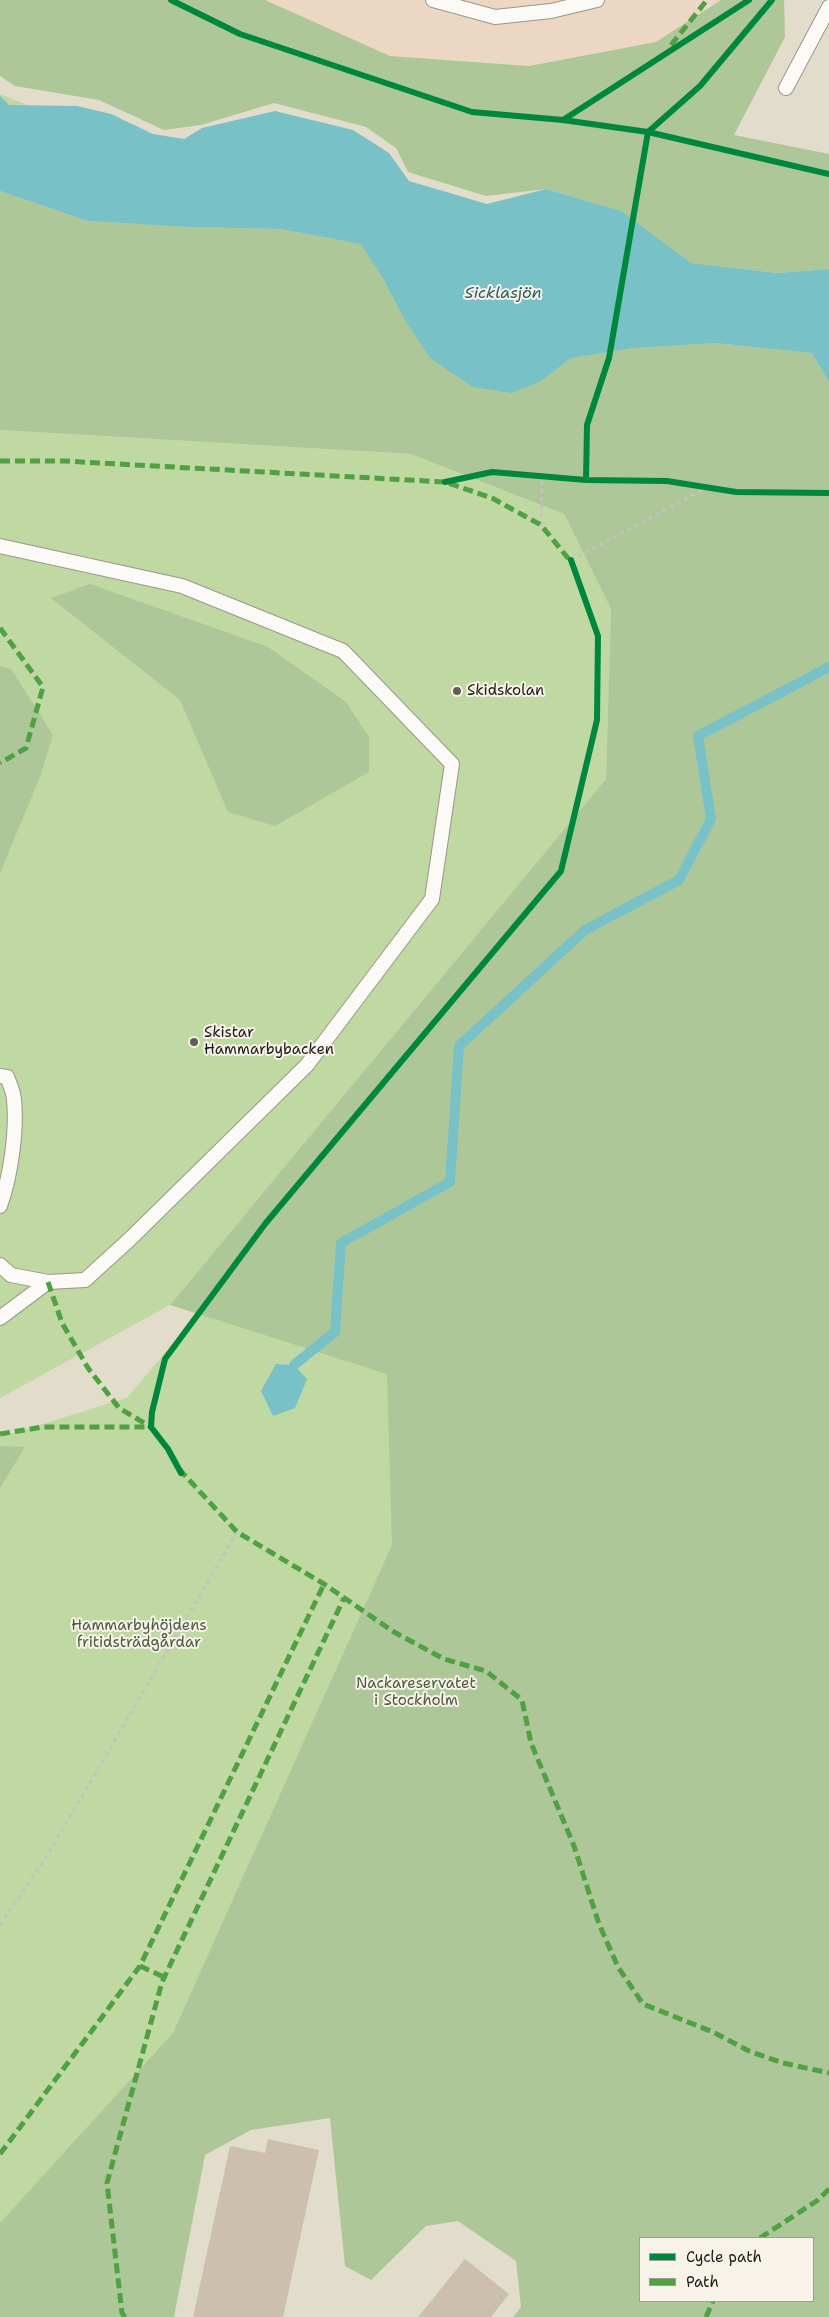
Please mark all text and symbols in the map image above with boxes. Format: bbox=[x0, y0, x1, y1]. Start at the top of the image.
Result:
water label: Sicklasjön bbox=[465, 284, 541, 304]
place label: Skidskolan bbox=[467, 682, 544, 700]
marker: Skidskolan bbox=[451, 685, 463, 697]
place label: Skistar Hammarbybacken bbox=[204, 1024, 334, 1059]
marker: Skistar Hammarbybacken bbox=[188, 1036, 200, 1048]
park label: Hammarbyhöjdens fritidsträdgårdar bbox=[71, 1617, 207, 1652]
park label: Nackareservatet i Stockholm bbox=[356, 1675, 476, 1710]
legend bbox=[639, 2237, 814, 2302]
text: Cycle path bbox=[686, 2247, 762, 2267]
text: Path bbox=[686, 2272, 719, 2292]

